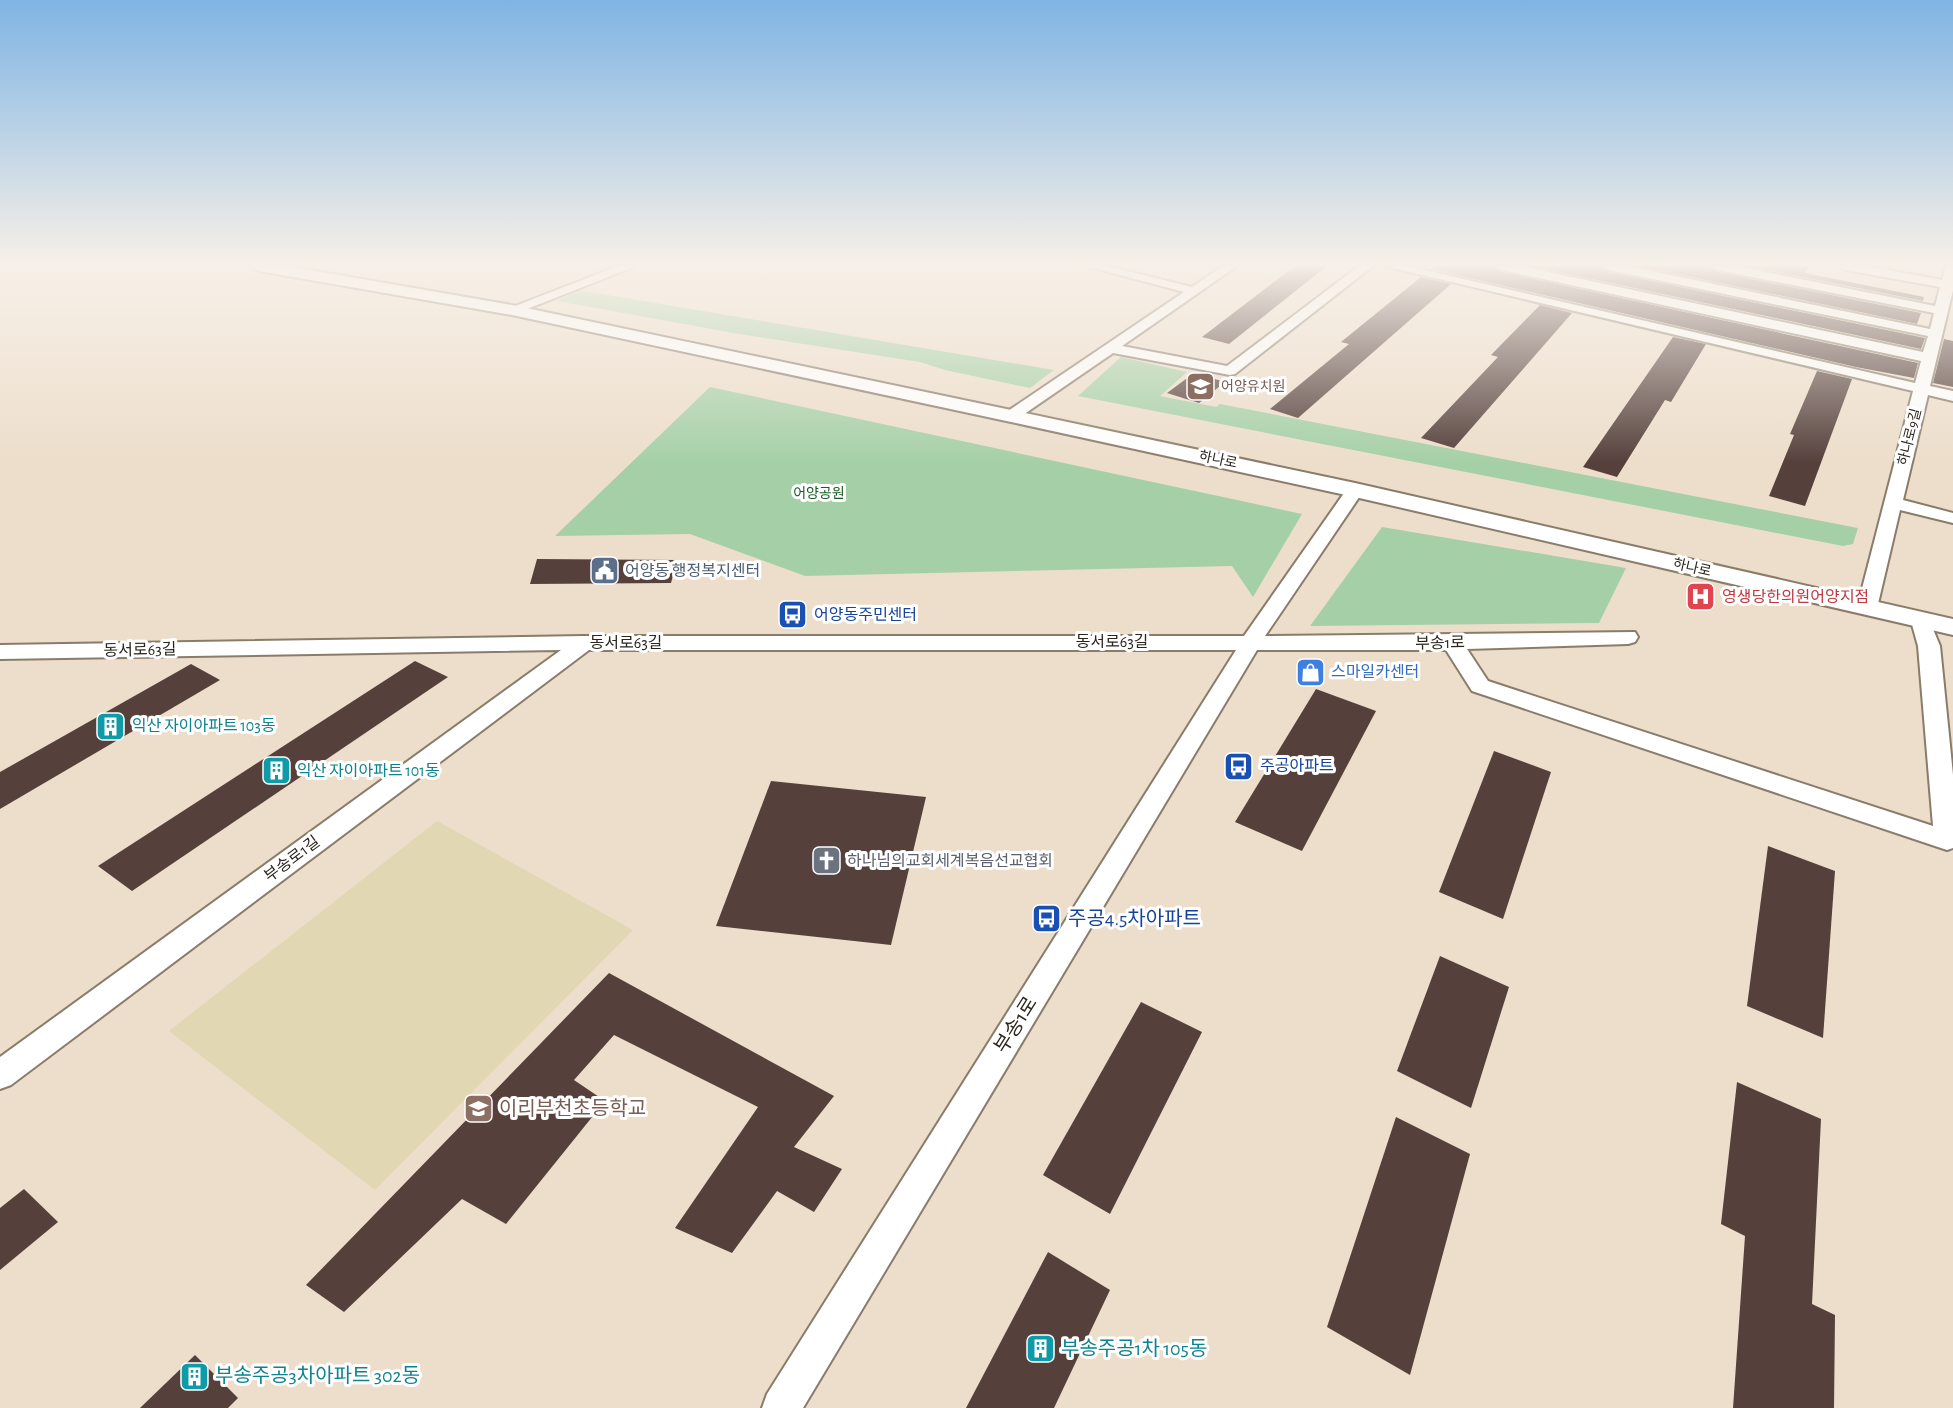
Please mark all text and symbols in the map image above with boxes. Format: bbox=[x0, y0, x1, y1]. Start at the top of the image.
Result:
school or university icon: 어양유치원 bbox=[1184, 371, 1216, 403]
place label: 어양유치원 bbox=[1221, 379, 1285, 394]
street label: 하나로9길 bbox=[1895, 407, 1924, 467]
street label: 하나로 bbox=[1198, 448, 1239, 471]
park label: 어양공원 bbox=[793, 486, 845, 501]
public building icon: 어양동 행정복지센터 bbox=[588, 555, 620, 587]
street label: 하나로 bbox=[1672, 556, 1713, 579]
place label: 어양동 행정복지센터 bbox=[625, 563, 760, 579]
hospital icon: 영생당한의원어양지점 bbox=[1685, 581, 1717, 613]
place label: 영생당한의원어양지점 bbox=[1722, 589, 1869, 605]
bus stop icon: 어양동주민센터 bbox=[777, 599, 809, 631]
place label: 어양동주민센터 bbox=[814, 607, 917, 623]
street label: 동서로63길 bbox=[1076, 634, 1149, 650]
street label: 동서로63길 bbox=[590, 635, 663, 651]
street label: 부송1로 bbox=[1415, 635, 1465, 651]
street label: 동서로63길 bbox=[103, 641, 177, 659]
shop icon: 스마일카센터 bbox=[1294, 656, 1326, 688]
place label: 스마일카센터 bbox=[1331, 664, 1419, 680]
building icon: 익산 자이아파트 103동 bbox=[95, 710, 127, 742]
place label: 익산 자이아파트 103동 bbox=[132, 718, 276, 734]
bus stop icon: 주공아파트 bbox=[1223, 750, 1255, 782]
building icon: 익산 자이아파트 101동 bbox=[260, 755, 292, 787]
place label: 주공아파트 bbox=[1260, 758, 1334, 774]
place label: 익산 자이아파트 101동 bbox=[297, 763, 440, 779]
street label: 부송로1길 bbox=[261, 833, 323, 885]
church icon: 하나님의교회세계복음선교협회 bbox=[810, 845, 842, 877]
place label: 하나님의교회세계복음선교협회 bbox=[847, 853, 1053, 869]
bus stop icon: 주공4.5차아파트 bbox=[1031, 903, 1063, 935]
place label: 주공4.5차아파트 bbox=[1068, 908, 1201, 929]
street label: 부송1로 bbox=[990, 993, 1041, 1057]
school or university icon: 이리부천초등학교 bbox=[462, 1093, 494, 1125]
place label: 이리부천초등학교 bbox=[499, 1098, 646, 1119]
building icon: 부송주공1차 105동 bbox=[1024, 1333, 1056, 1365]
place label: 부송주공1차 105동 bbox=[1061, 1338, 1207, 1359]
building icon: 부송주공3차아파트 302동 bbox=[178, 1360, 210, 1392]
place label: 부송주공3차아파트 302동 bbox=[215, 1365, 420, 1386]

